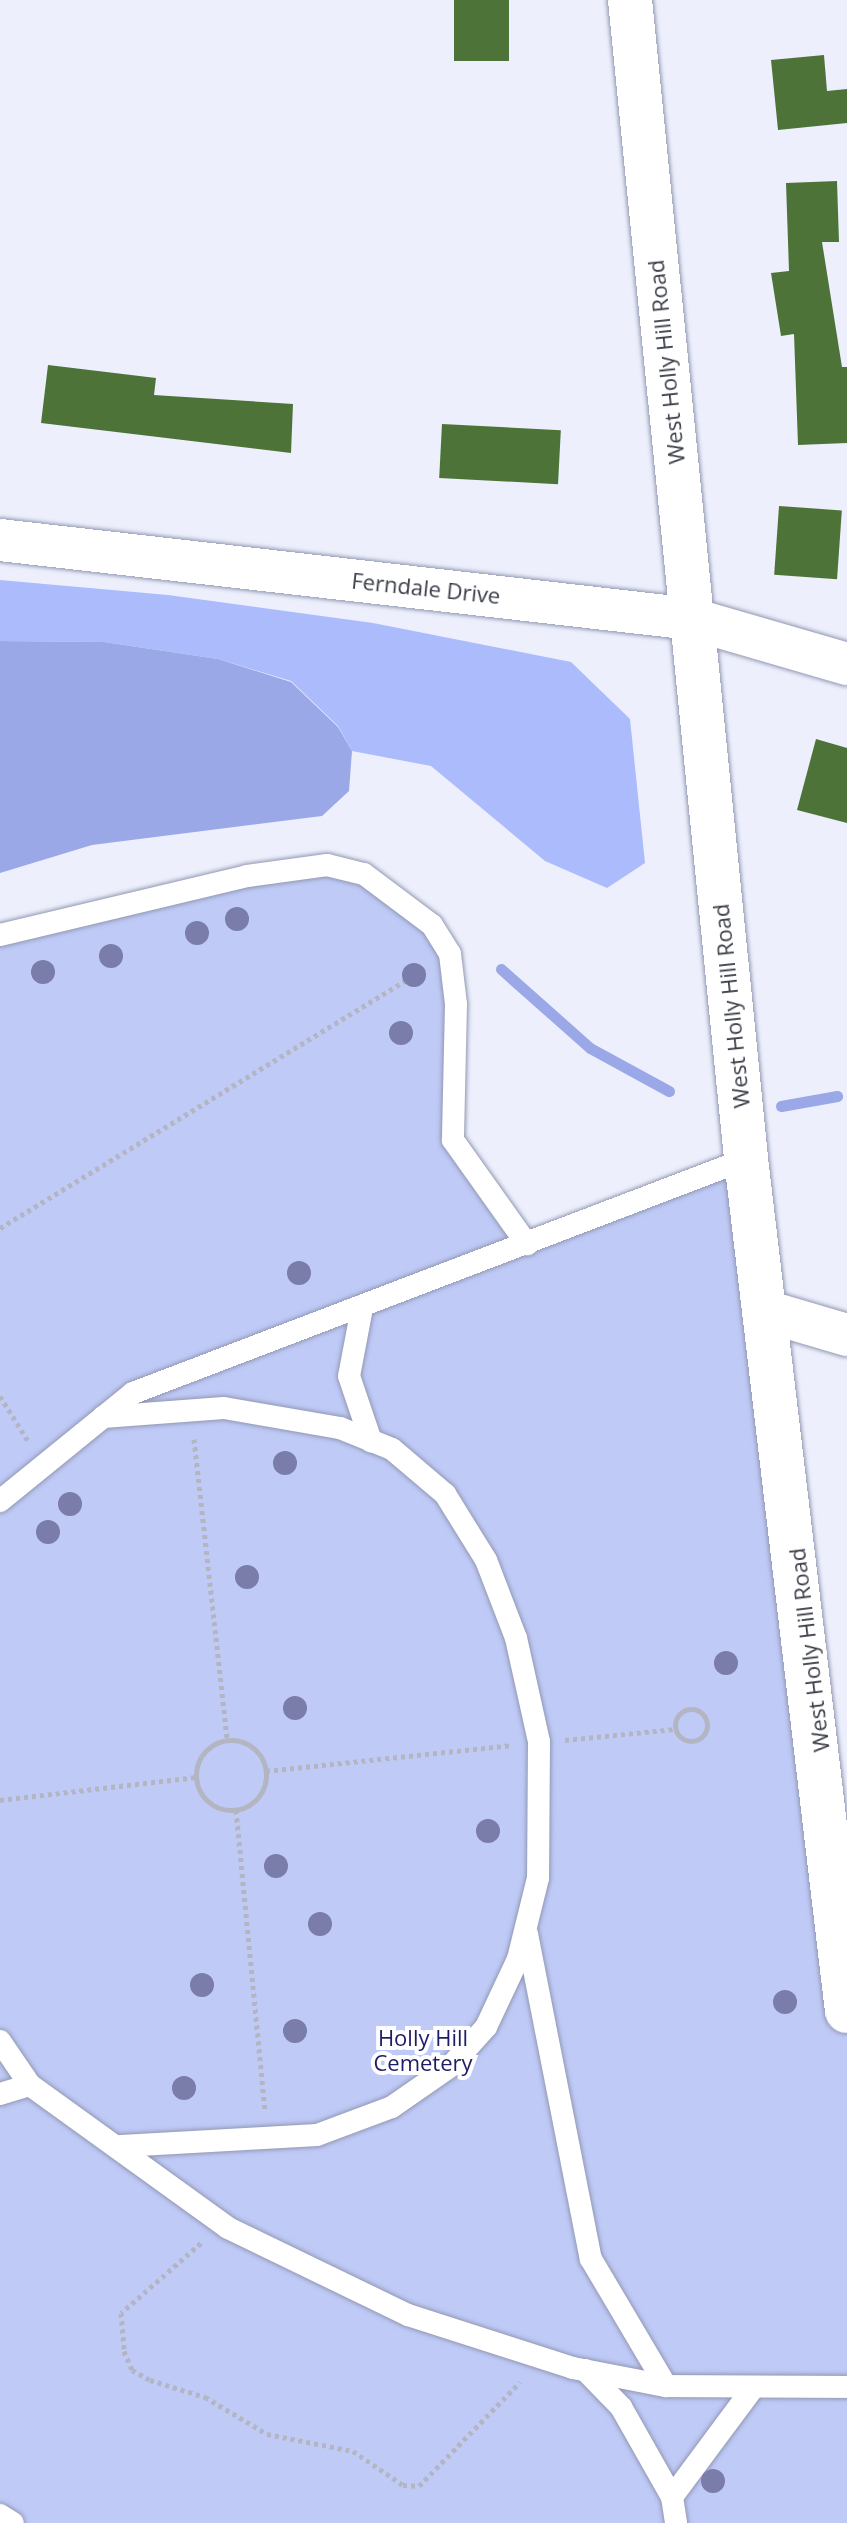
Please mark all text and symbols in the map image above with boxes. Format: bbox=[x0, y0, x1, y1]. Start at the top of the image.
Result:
street label: West Holly Hill Road bbox=[642, 259, 690, 465]
street label: Ferndale Drive bbox=[350, 567, 502, 609]
street label: West Holly Hill Road bbox=[707, 903, 755, 1109]
street label: West Holly Hill Road bbox=[783, 1547, 835, 1753]
park label: Holly Hill Cemetery bbox=[373, 2024, 473, 2076]

